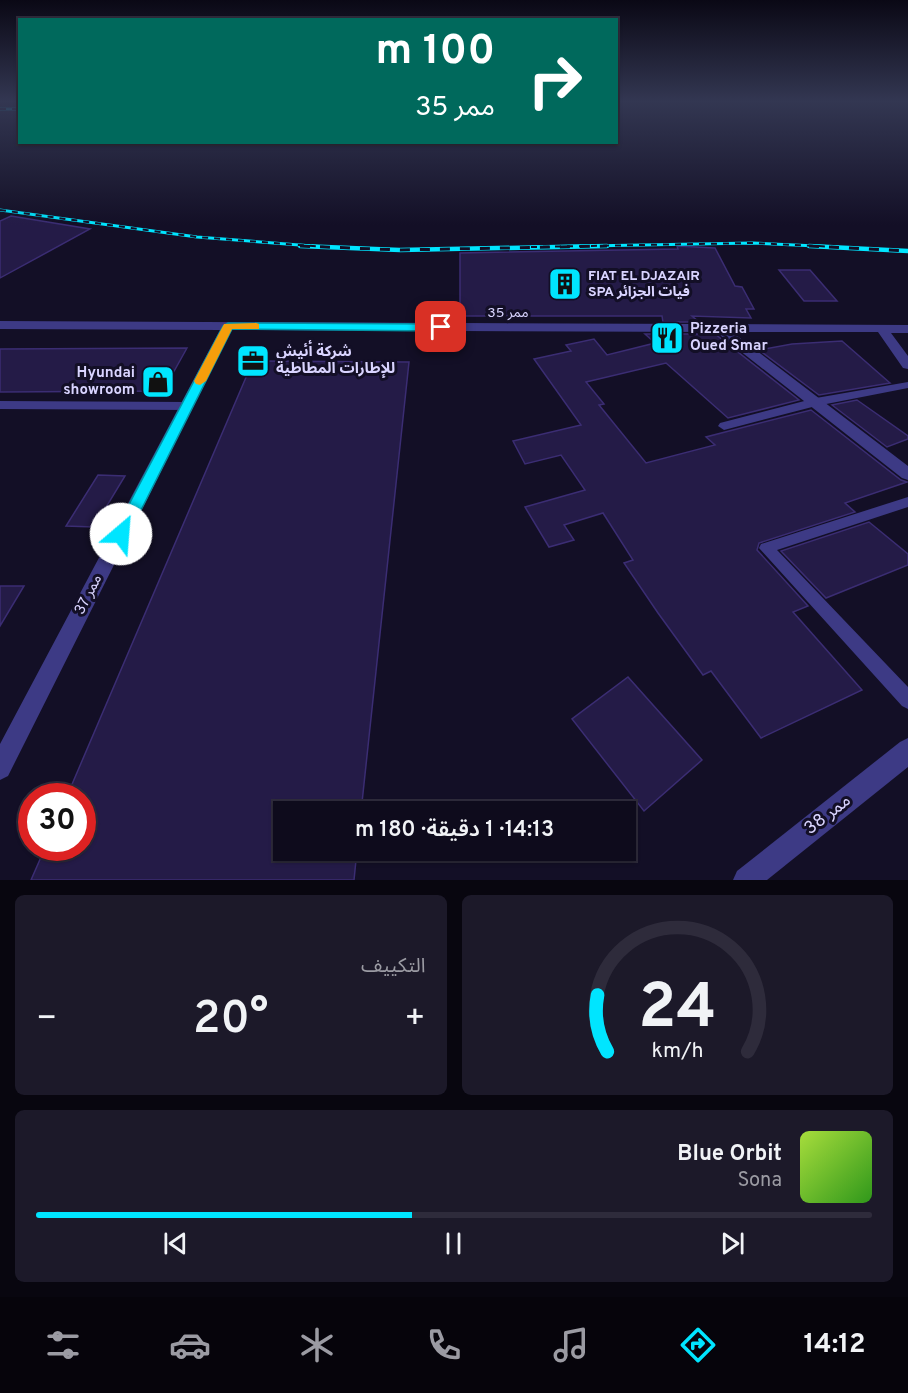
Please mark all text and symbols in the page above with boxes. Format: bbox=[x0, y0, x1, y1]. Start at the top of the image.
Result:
text: 100 m bbox=[376, 26, 495, 79]
icon: right bbox=[516, 42, 594, 120]
text: ممر 35 bbox=[415, 91, 495, 125]
building icon: FIAT EL DJAZAIR SPA فيات الجزائر bbox=[547, 266, 583, 302]
place label: FIAT EL DJAZAIR SPA فيات الجزائر bbox=[588, 268, 700, 301]
pin bbox=[415, 301, 466, 352]
street label: ممر 35 bbox=[487, 305, 529, 322]
icon: arrive bbox=[424, 310, 457, 343]
restaurant icon: Pizzeria Oued Smar bbox=[649, 320, 685, 356]
place label: Pizzeria Oued Smar bbox=[690, 320, 768, 356]
place label: شركة أئيش للإطارات المطاطية bbox=[276, 340, 395, 379]
office icon: شركة أئيش للإطارات المطاطية bbox=[235, 343, 271, 379]
place label: Hyundai showroom bbox=[63, 364, 135, 400]
shop icon: Hyundai showroom bbox=[140, 364, 176, 400]
position arrow bbox=[89, 502, 153, 566]
street label: ممر 37 bbox=[71, 572, 107, 618]
speed limit sign: 30 bbox=[18, 783, 96, 861]
street label: ممر 38 bbox=[800, 790, 856, 840]
text: 14:13 · 1 دقيقة · 180 m bbox=[355, 817, 554, 844]
text: التكييف bbox=[361, 954, 426, 980]
text: 24 bbox=[638, 971, 716, 1050]
text: 20° bbox=[193, 992, 269, 1049]
text: − bbox=[36, 999, 57, 1041]
text: + bbox=[404, 999, 425, 1041]
text: km/h bbox=[651, 1038, 703, 1065]
text: Blue Orbit bbox=[677, 1141, 782, 1168]
text: Sona bbox=[737, 1168, 782, 1194]
icon: previous bbox=[159, 1227, 192, 1260]
icon: pause bbox=[437, 1227, 470, 1260]
icon: next bbox=[716, 1227, 749, 1260]
icon: filters bbox=[42, 1324, 84, 1366]
icon: car bbox=[169, 1324, 211, 1366]
icon: climate bbox=[296, 1324, 338, 1366]
icon: phone bbox=[423, 1324, 465, 1366]
icon: music bbox=[550, 1324, 592, 1366]
icon: directions bbox=[677, 1324, 719, 1366]
text: 14:12 bbox=[804, 1328, 866, 1362]

